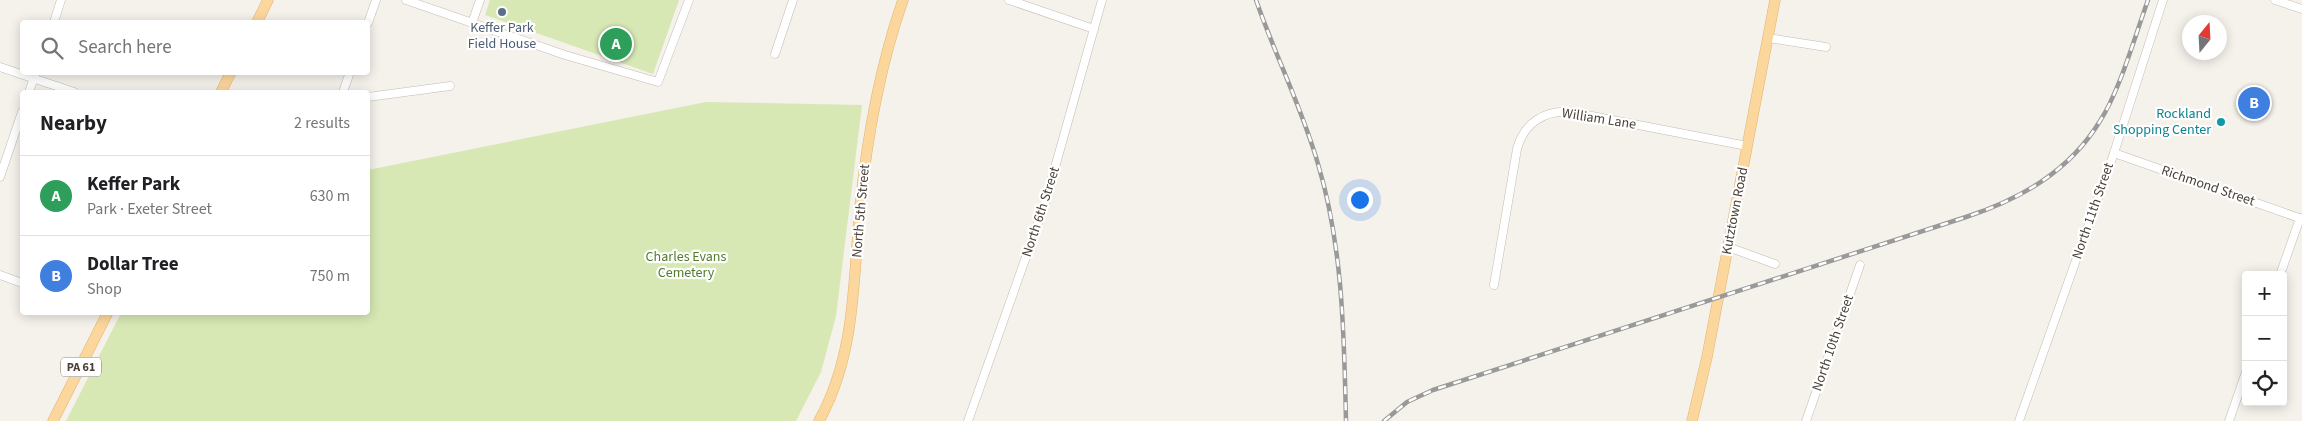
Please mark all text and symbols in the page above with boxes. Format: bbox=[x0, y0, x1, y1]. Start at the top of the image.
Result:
marker: Keffer Park Field House bbox=[496, 6, 508, 18]
north arrow bbox=[2182, 15, 2227, 60]
place label: Keffer Park Field House bbox=[468, 18, 536, 54]
search box bbox=[20, 20, 370, 75]
pin: A bbox=[600, 25, 632, 63]
icon: search bbox=[38, 34, 66, 62]
text: Search here bbox=[78, 34, 172, 61]
pin: B bbox=[2238, 84, 2270, 122]
street label: William Lane bbox=[1560, 103, 1638, 135]
place label: Rockland Shopping Center bbox=[2113, 104, 2211, 140]
text: Nearby bbox=[40, 108, 107, 138]
text: 2 results bbox=[294, 112, 350, 134]
marker: Rockland Shopping Center bbox=[2215, 116, 2227, 128]
street label: North 11th Street bbox=[2067, 160, 2119, 262]
street label: Richmond Street bbox=[2158, 161, 2258, 211]
street label: North 5th Street bbox=[847, 163, 875, 259]
street label: North 6th Street bbox=[1017, 164, 1065, 260]
street label: Kutztown Road bbox=[1717, 165, 1753, 257]
text: Keffer Park bbox=[87, 171, 180, 198]
text: A bbox=[51, 185, 61, 207]
text: 630 m bbox=[310, 185, 350, 207]
your location bbox=[1347, 187, 1373, 213]
text: Park · Exeter Street bbox=[87, 198, 212, 220]
park label: Charles Evans Cemetery bbox=[646, 247, 727, 283]
text: Dollar Tree bbox=[87, 251, 179, 278]
text: B bbox=[51, 265, 61, 287]
text: 750 m bbox=[310, 265, 350, 287]
map controls bbox=[2242, 271, 2287, 406]
button: + bbox=[2242, 271, 2287, 316]
text: Shop bbox=[87, 278, 122, 300]
street label: North 10th Street bbox=[1807, 292, 1859, 394]
button: − bbox=[2242, 316, 2287, 361]
road number: PA 61 bbox=[61, 358, 101, 377]
button: locate bbox=[2242, 361, 2287, 406]

